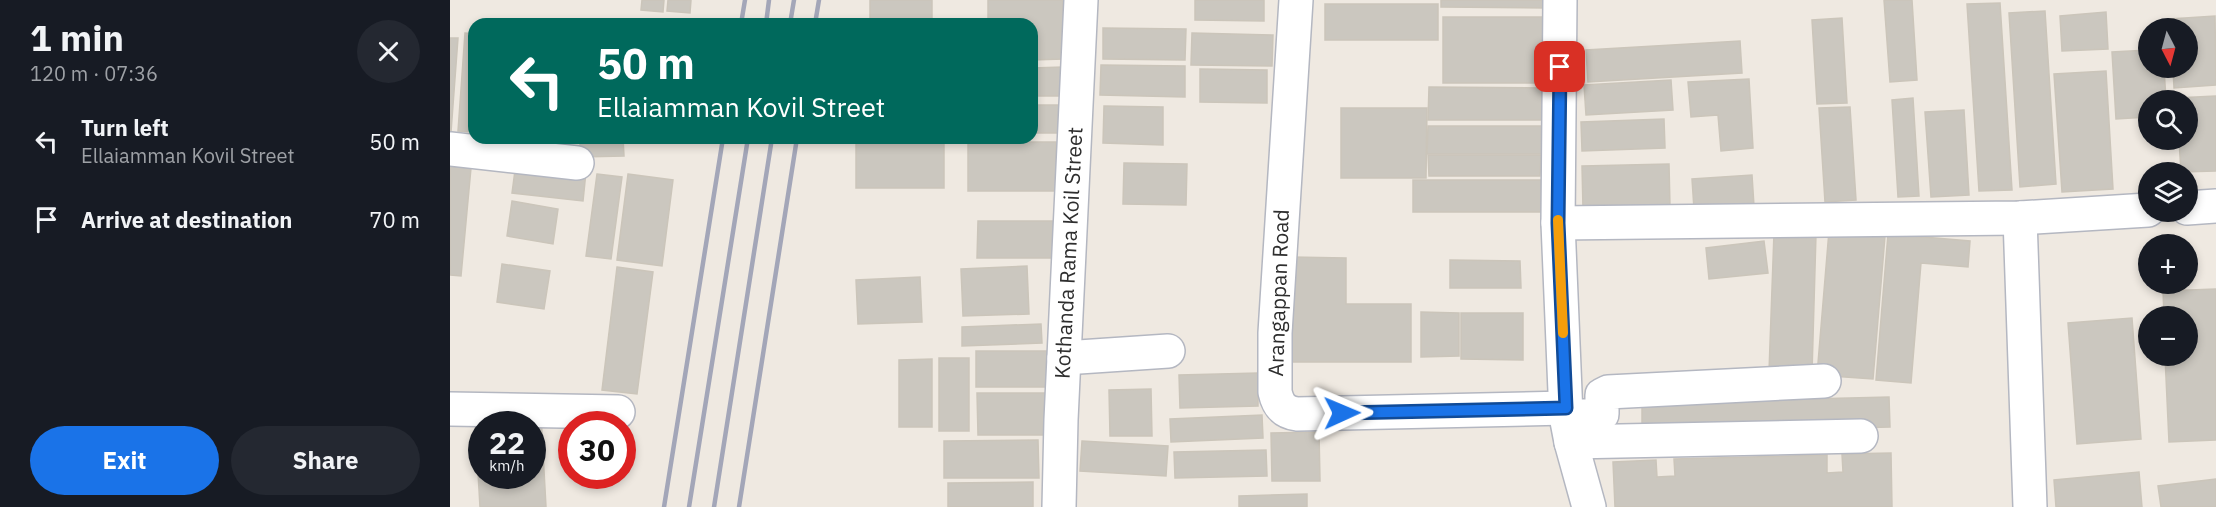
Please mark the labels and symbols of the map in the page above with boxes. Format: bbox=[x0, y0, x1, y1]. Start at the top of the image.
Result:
north arrow bbox=[2138, 18, 2198, 78]
pin bbox=[1534, 41, 1585, 92]
street label: Kothanda Rama Koil Street bbox=[1047, 126, 1089, 380]
street label: Arangappan Road bbox=[1261, 209, 1295, 377]
position arrow bbox=[1310, 381, 1374, 445]
speed limit sign: 30 bbox=[558, 411, 636, 489]

